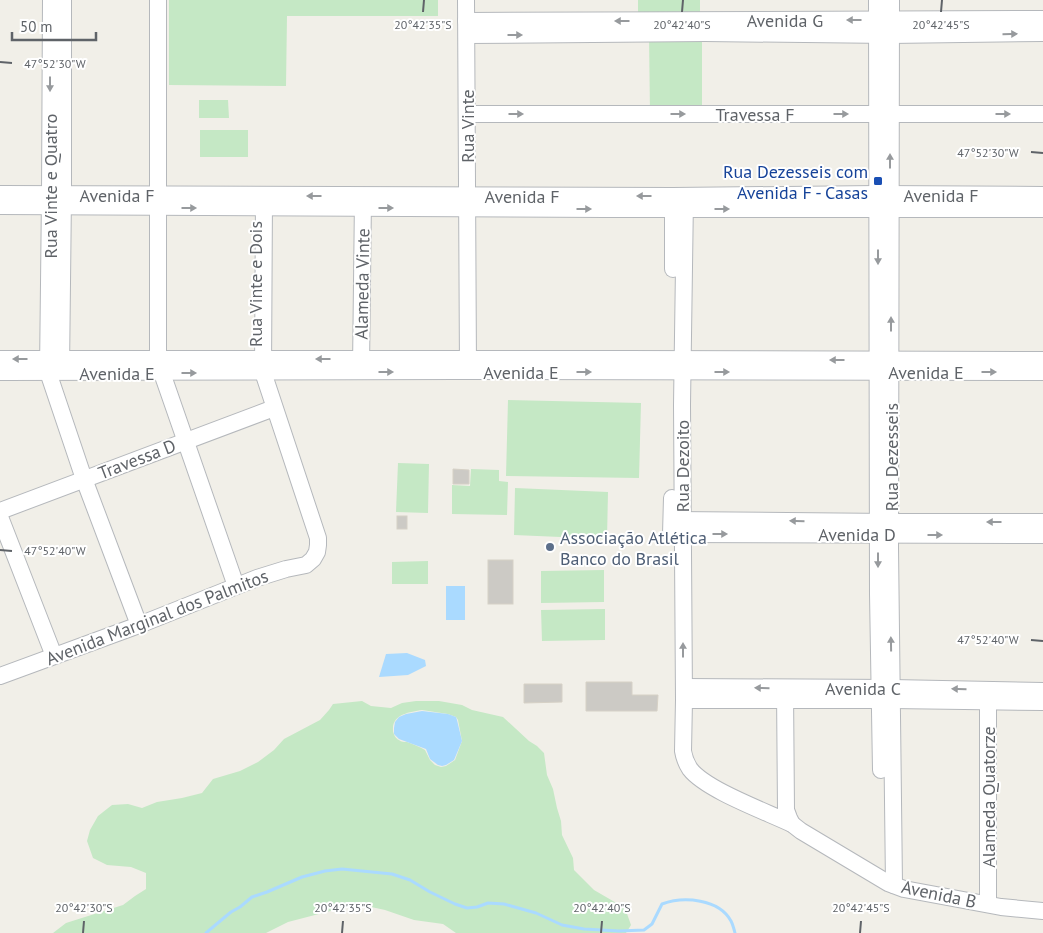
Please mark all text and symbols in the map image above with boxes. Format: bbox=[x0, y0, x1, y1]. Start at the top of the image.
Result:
street label: Avenida G bbox=[747, 9, 823, 32]
scale bar bbox=[12, 10, 96, 42]
one-way arrow bbox=[846, 16, 862, 24]
text: 50 m bbox=[20, 17, 53, 36]
text: 20°42'35"S bbox=[394, 17, 452, 32]
one-way arrow bbox=[614, 17, 630, 25]
text: 20°42'40"S bbox=[653, 17, 711, 32]
text: 20°42'45"S bbox=[912, 17, 970, 32]
one-way arrow bbox=[1002, 30, 1018, 38]
one-way arrow bbox=[507, 31, 523, 39]
text: 47°52'30"W bbox=[24, 56, 86, 71]
one-way arrow bbox=[46, 76, 54, 92]
street label: Rua Vinte bbox=[456, 89, 479, 163]
street label: Travessa F bbox=[716, 103, 794, 126]
one-way arrow bbox=[508, 110, 524, 118]
one-way arrow bbox=[671, 110, 687, 118]
one-way arrow bbox=[833, 110, 849, 118]
one-way arrow bbox=[996, 110, 1012, 118]
street label: Rua Vinte e Quatro bbox=[39, 114, 62, 258]
text: 47°52'30"W bbox=[957, 145, 1019, 160]
one-way arrow bbox=[886, 153, 894, 169]
place label: Rua Dezesseis com Avenida F - Casas bbox=[723, 160, 868, 204]
marker: Rua Dezesseis com Avenida F - Casas bbox=[872, 175, 884, 187]
street label: Avenida F bbox=[80, 184, 154, 207]
street label: Avenida F bbox=[904, 184, 978, 207]
street label: Avenida F bbox=[485, 185, 559, 208]
one-way arrow bbox=[306, 192, 322, 200]
one-way arrow bbox=[636, 192, 652, 200]
one-way arrow bbox=[181, 204, 197, 212]
one-way arrow bbox=[378, 204, 394, 212]
one-way arrow bbox=[576, 205, 592, 213]
one-way arrow bbox=[714, 205, 730, 213]
street label: Rua Vinte e Dois bbox=[244, 221, 267, 347]
street label: Alameda Vinte bbox=[350, 228, 374, 340]
one-way arrow bbox=[874, 250, 882, 266]
one-way arrow bbox=[887, 316, 895, 332]
one-way arrow bbox=[12, 355, 28, 363]
one-way arrow bbox=[315, 355, 331, 363]
one-way arrow bbox=[829, 356, 845, 364]
street label: Avenida E bbox=[483, 361, 559, 384]
street label: Avenida E bbox=[888, 361, 964, 384]
street label: Avenida E bbox=[79, 362, 155, 385]
one-way arrow bbox=[378, 368, 394, 376]
one-way arrow bbox=[576, 368, 592, 376]
one-way arrow bbox=[714, 368, 730, 376]
one-way arrow bbox=[981, 368, 997, 376]
one-way arrow bbox=[181, 369, 197, 377]
street label: Rua Dezesseis bbox=[880, 403, 903, 511]
street label: Rua Dezoito bbox=[671, 420, 694, 512]
street label: Travessa D bbox=[95, 434, 179, 484]
one-way arrow bbox=[789, 517, 805, 525]
one-way arrow bbox=[986, 518, 1002, 526]
street label: Avenida D bbox=[818, 523, 896, 546]
place label: Associação Atlética Banco do Brasil bbox=[560, 526, 707, 570]
one-way arrow bbox=[712, 530, 728, 538]
one-way arrow bbox=[927, 531, 943, 539]
marker: Associação Atlética Banco do Brasil bbox=[544, 541, 556, 553]
text: 47°52'40"W bbox=[24, 543, 86, 558]
one-way arrow bbox=[874, 552, 882, 568]
street label: Avenida Marginal dos Palmitos bbox=[43, 564, 271, 670]
text: 47°52'40"W bbox=[957, 632, 1019, 647]
one-way arrow bbox=[887, 636, 895, 652]
one-way arrow bbox=[679, 641, 687, 657]
street label: Avenida C bbox=[825, 677, 901, 700]
one-way arrow bbox=[754, 684, 770, 692]
one-way arrow bbox=[951, 685, 967, 693]
street label: Alameda Quatorze bbox=[977, 726, 1000, 868]
street label: Avenida B bbox=[899, 875, 979, 913]
text: 20°42'30"S bbox=[55, 900, 113, 915]
text: 20°42'35"S bbox=[314, 900, 372, 915]
text: 20°42'40"S bbox=[573, 900, 631, 915]
text: 20°42'45"S bbox=[832, 900, 890, 915]

